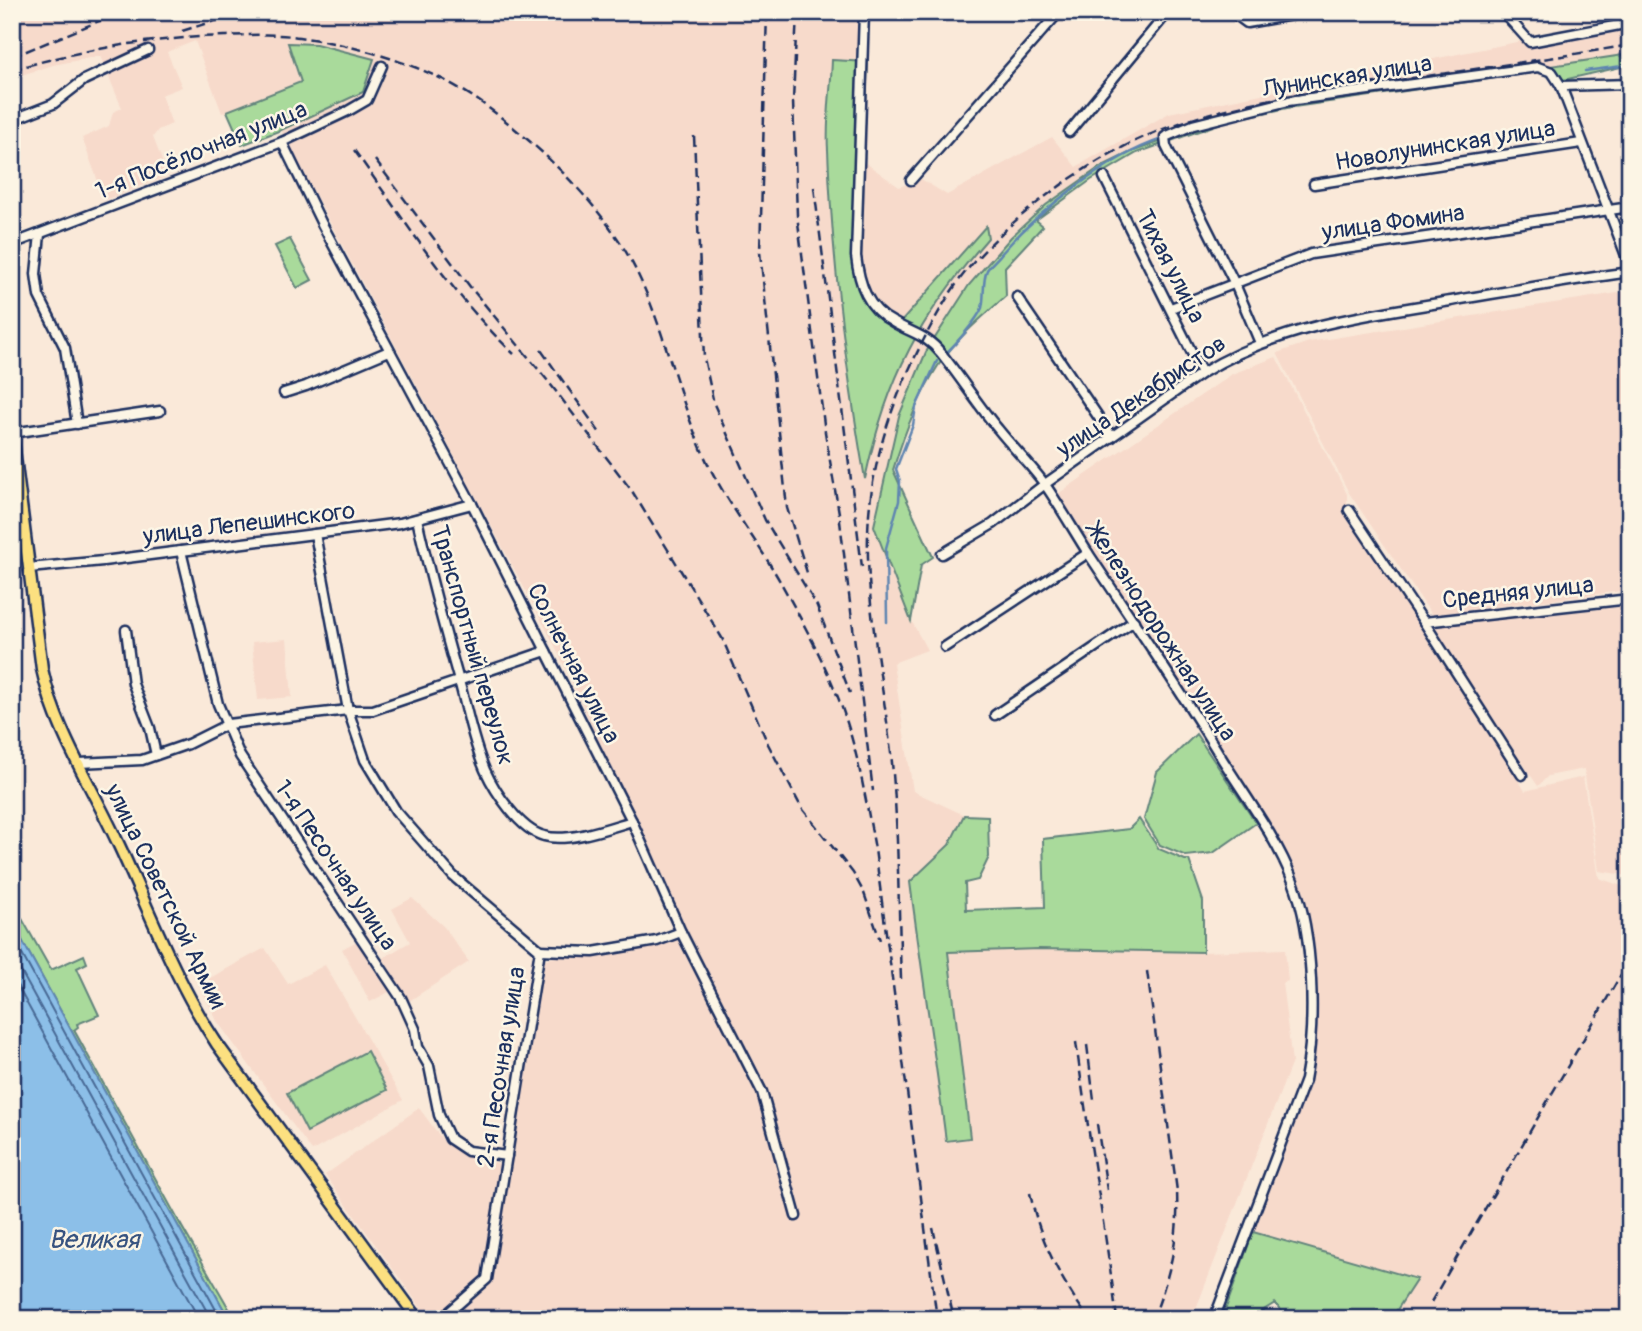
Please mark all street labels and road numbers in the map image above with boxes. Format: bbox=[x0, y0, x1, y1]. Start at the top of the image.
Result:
street label: Лунинская улица bbox=[1259, 49, 1434, 104]
street label: 1-я Посёлочная улица bbox=[91, 95, 311, 206]
street label: Новолунинская улица bbox=[1333, 114, 1557, 177]
street label: улица Фомина bbox=[1319, 198, 1466, 247]
street label: Тихая улица bbox=[1130, 205, 1211, 328]
street label: улица Декабристов bbox=[1050, 329, 1232, 464]
street label: улица Лепешинского bbox=[140, 496, 357, 551]
street label: Железнодорожная улица bbox=[1078, 515, 1243, 746]
street label: Транспортный переулок bbox=[424, 522, 521, 768]
street label: Средняя улица bbox=[1441, 570, 1595, 615]
street label: Солнечная улица bbox=[521, 578, 626, 748]
street label: 1-я Песочная улица bbox=[268, 775, 403, 956]
street label: улица Советской Армии bbox=[98, 778, 233, 1014]
street label: 2-я Песочная улица bbox=[471, 965, 532, 1170]

